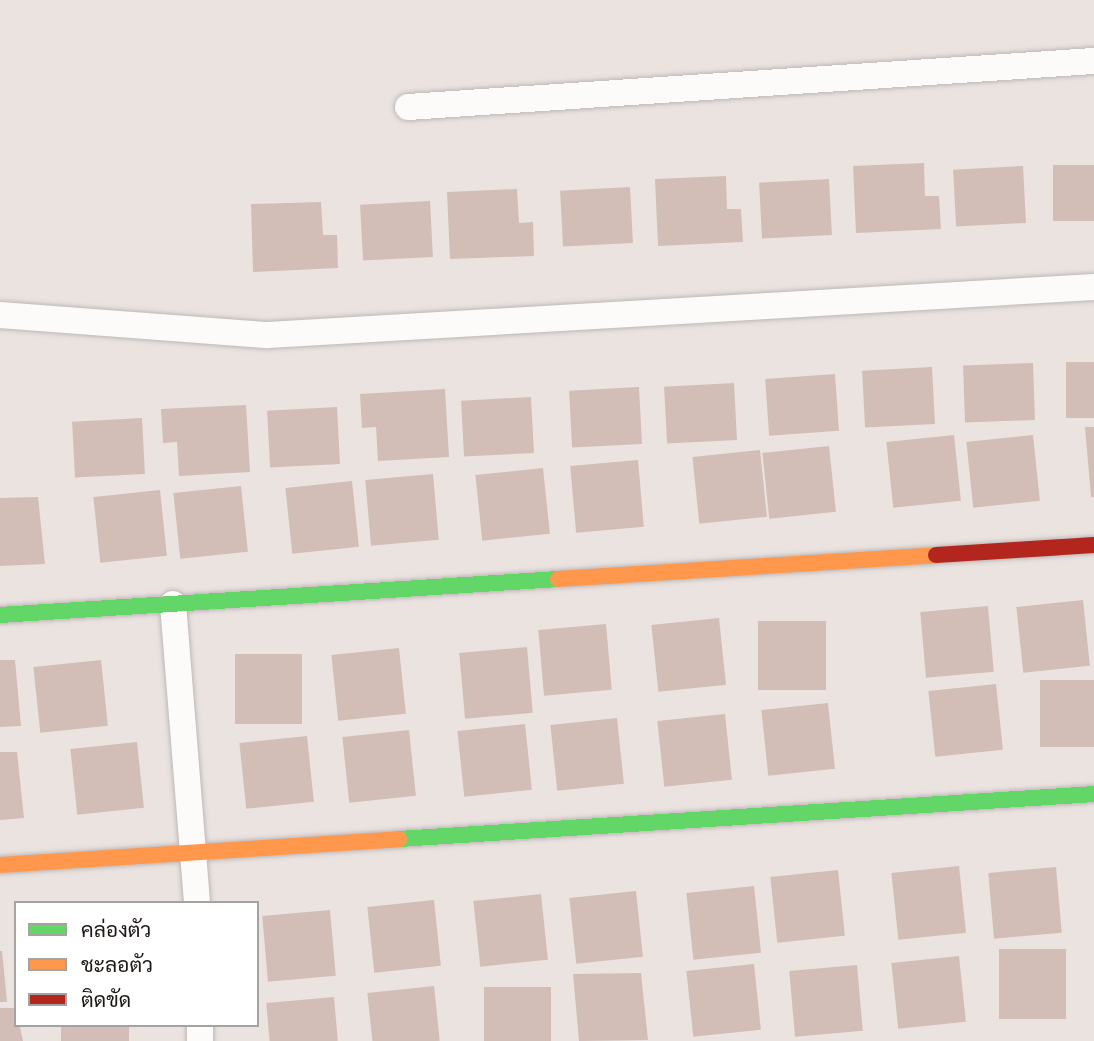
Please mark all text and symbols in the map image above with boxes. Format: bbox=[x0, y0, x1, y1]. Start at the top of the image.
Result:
legend bbox=[14, 901, 259, 1027]
text: คล่องตัว bbox=[81, 916, 151, 944]
text: ชะลอตัว bbox=[81, 951, 153, 979]
text: ติดขัด bbox=[81, 986, 131, 1014]

